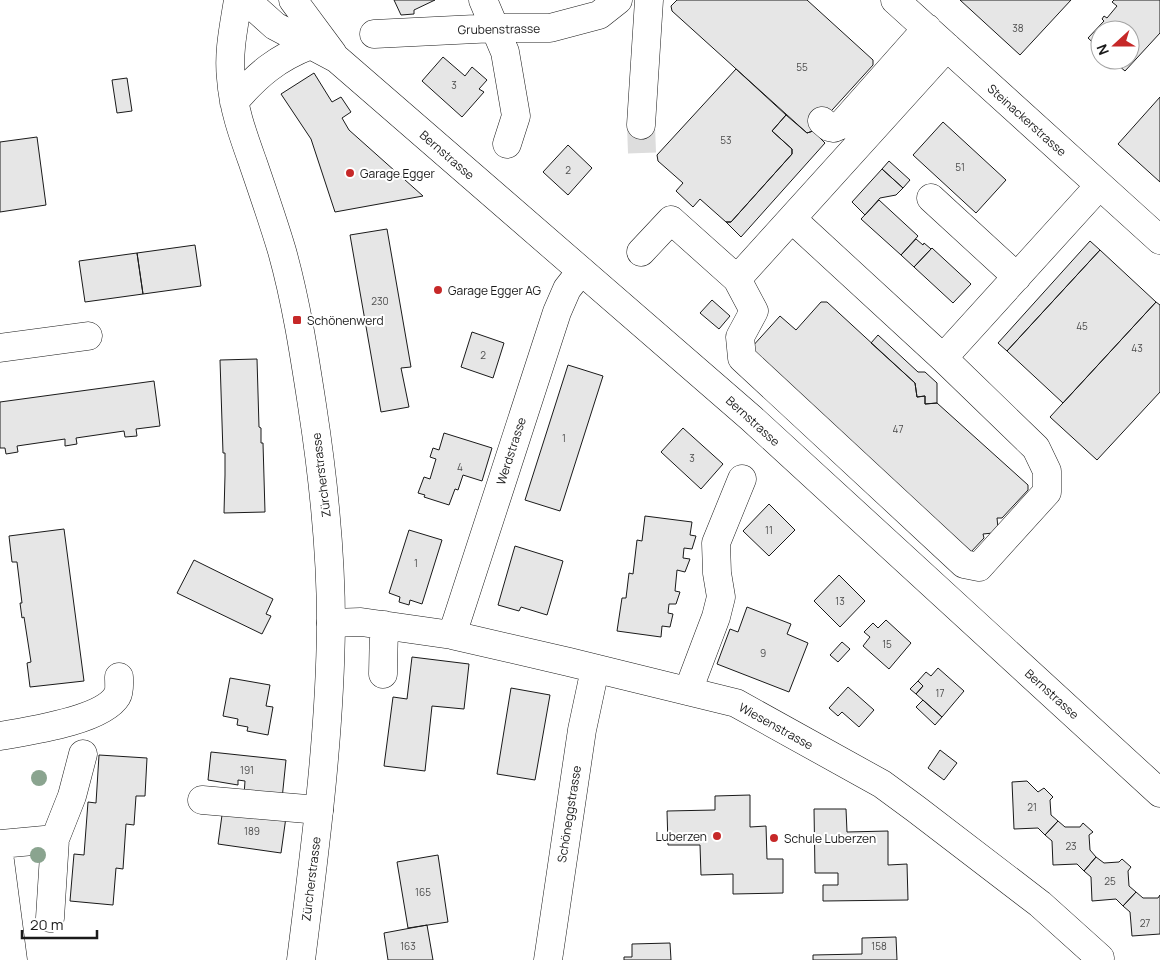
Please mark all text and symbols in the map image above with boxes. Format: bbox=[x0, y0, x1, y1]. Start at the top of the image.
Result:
street label: Grubenstrasse bbox=[458, 20, 540, 38]
north arrow bbox=[1090, 20, 1140, 70]
house number: 38 bbox=[1012, 21, 1024, 35]
text: N bbox=[1092, 42, 1113, 58]
house number: 55 bbox=[796, 60, 808, 74]
house number: 3 bbox=[451, 78, 457, 92]
street label: Steinackerstrasse bbox=[984, 80, 1070, 160]
street label: Bernstrasse bbox=[416, 127, 478, 183]
house number: 53 bbox=[720, 133, 732, 147]
house number: 51 bbox=[955, 160, 965, 174]
house number: 2 bbox=[565, 163, 571, 177]
place label: Garage Egger bbox=[360, 165, 435, 182]
marker: Garage Egger bbox=[344, 167, 356, 179]
place label: Garage Egger AG bbox=[448, 282, 542, 299]
marker: Garage Egger AG bbox=[432, 284, 444, 296]
house number: 230 bbox=[371, 294, 389, 308]
place label: Schönenwerd bbox=[307, 312, 384, 329]
marker: Schönenwerd bbox=[291, 314, 303, 326]
house number: 45 bbox=[1076, 319, 1088, 333]
house number: 43 bbox=[1131, 341, 1143, 355]
house number: 2 bbox=[480, 348, 486, 362]
street label: Bernstrasse bbox=[722, 392, 784, 450]
street label: Werdstrasse bbox=[492, 415, 530, 487]
house number: 47 bbox=[893, 422, 903, 436]
house number: 1 bbox=[562, 431, 566, 445]
street label: Zürcherstrasse bbox=[307, 432, 335, 518]
house number: 3 bbox=[689, 451, 695, 465]
house number: 4 bbox=[457, 460, 463, 474]
house number: 11 bbox=[765, 523, 773, 537]
house number: 1 bbox=[414, 556, 418, 570]
house number: 13 bbox=[835, 594, 845, 608]
house number: 15 bbox=[882, 637, 892, 651]
house number: 9 bbox=[760, 646, 766, 660]
street label: Bernstrasse bbox=[1021, 665, 1083, 723]
house number: 17 bbox=[936, 686, 944, 700]
street label: Wiesenstrasse bbox=[736, 699, 816, 753]
house number: 191 bbox=[240, 763, 254, 777]
street label: Schöneggstrasse bbox=[553, 764, 585, 864]
house number: 21 bbox=[1027, 800, 1037, 814]
house number: 189 bbox=[244, 824, 260, 838]
place label: Luberzen bbox=[655, 828, 707, 845]
marker: Luberzen bbox=[711, 830, 723, 842]
place label: Schule Luberzen bbox=[784, 830, 876, 847]
marker: Schule Luberzen bbox=[768, 832, 780, 844]
street label: Zürcherstrasse bbox=[297, 836, 325, 922]
house number: 23 bbox=[1065, 839, 1077, 853]
house number: 25 bbox=[1104, 874, 1116, 888]
house number: 165 bbox=[415, 885, 431, 899]
scale bar bbox=[22, 908, 98, 940]
text: 20 m bbox=[30, 914, 63, 935]
house number: 27 bbox=[1140, 916, 1150, 930]
house number: 163 bbox=[400, 939, 416, 953]
house number: 158 bbox=[871, 939, 887, 953]

